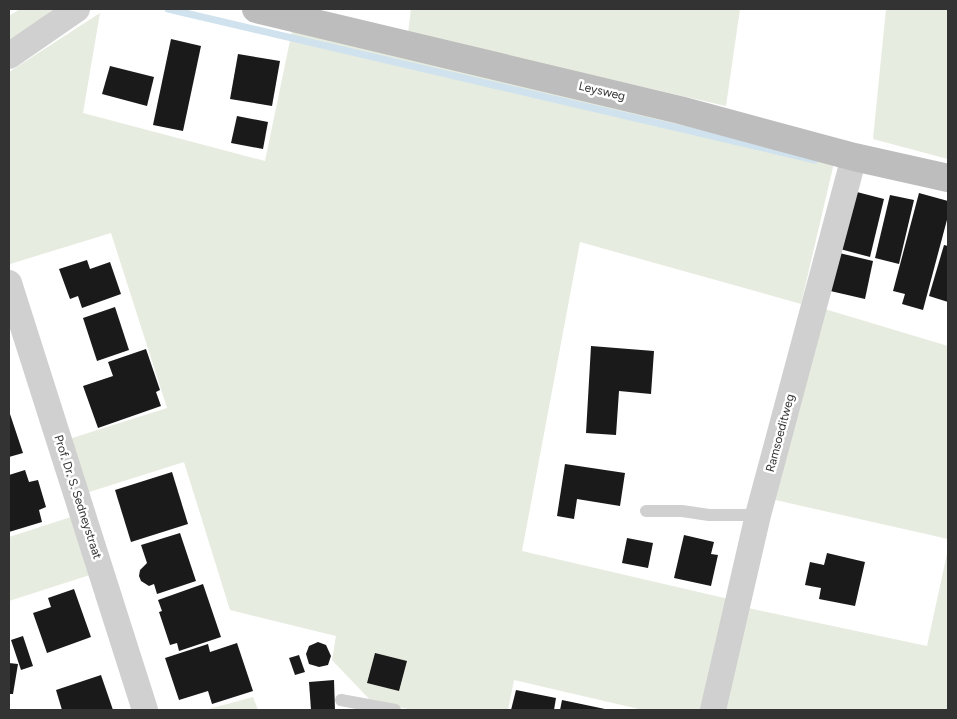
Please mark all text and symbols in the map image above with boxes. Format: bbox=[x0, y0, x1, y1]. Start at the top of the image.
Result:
street label: Leysweg bbox=[577, 79, 627, 103]
street label: Ramsoeditweg bbox=[763, 392, 797, 474]
street label: Prof. Dr. S. Sedneystraat bbox=[51, 433, 105, 561]

